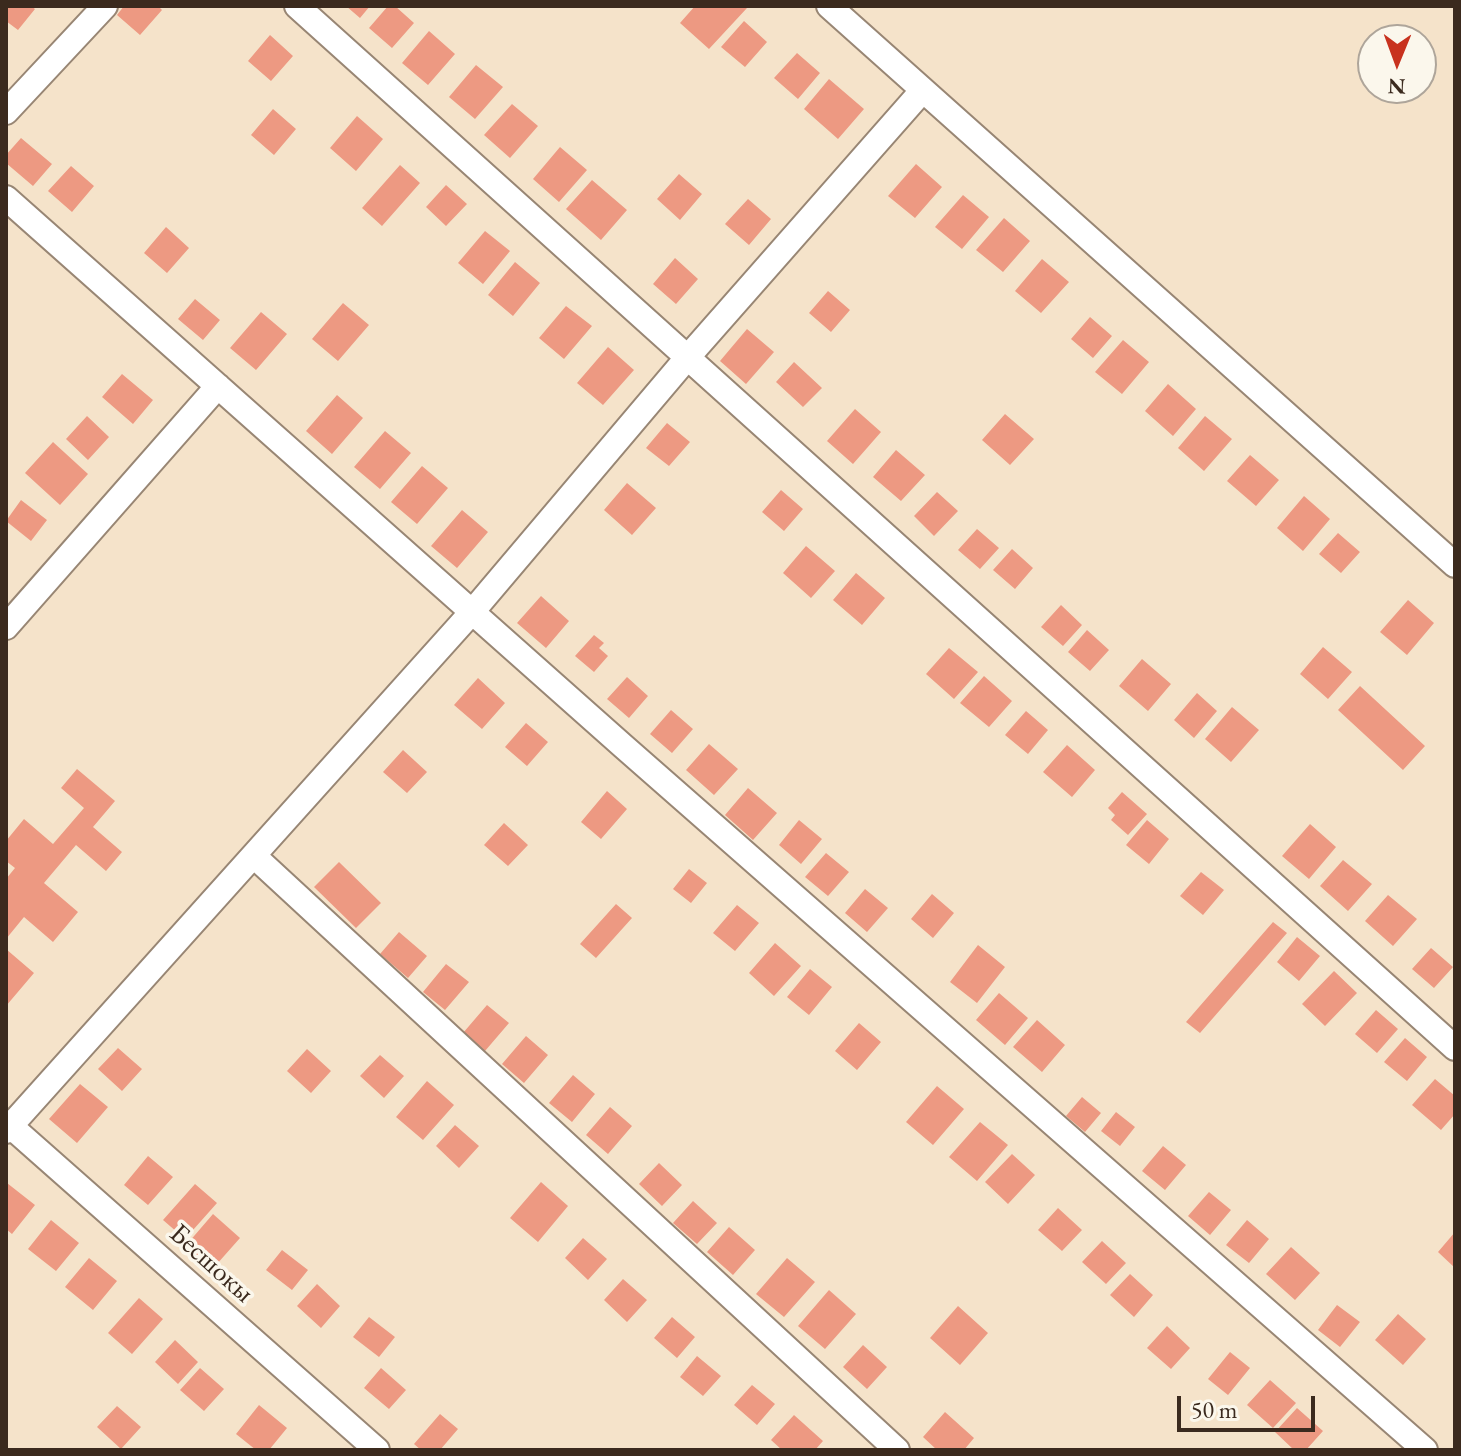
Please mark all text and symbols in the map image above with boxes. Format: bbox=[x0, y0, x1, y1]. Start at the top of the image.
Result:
north arrow bbox=[1357, 24, 1437, 104]
text: N bbox=[1387, 72, 1406, 101]
street label: Бесшокы bbox=[162, 1217, 260, 1311]
scale bar bbox=[1181, 1380, 1319, 1430]
text: 50 m bbox=[1191, 1394, 1238, 1425]

